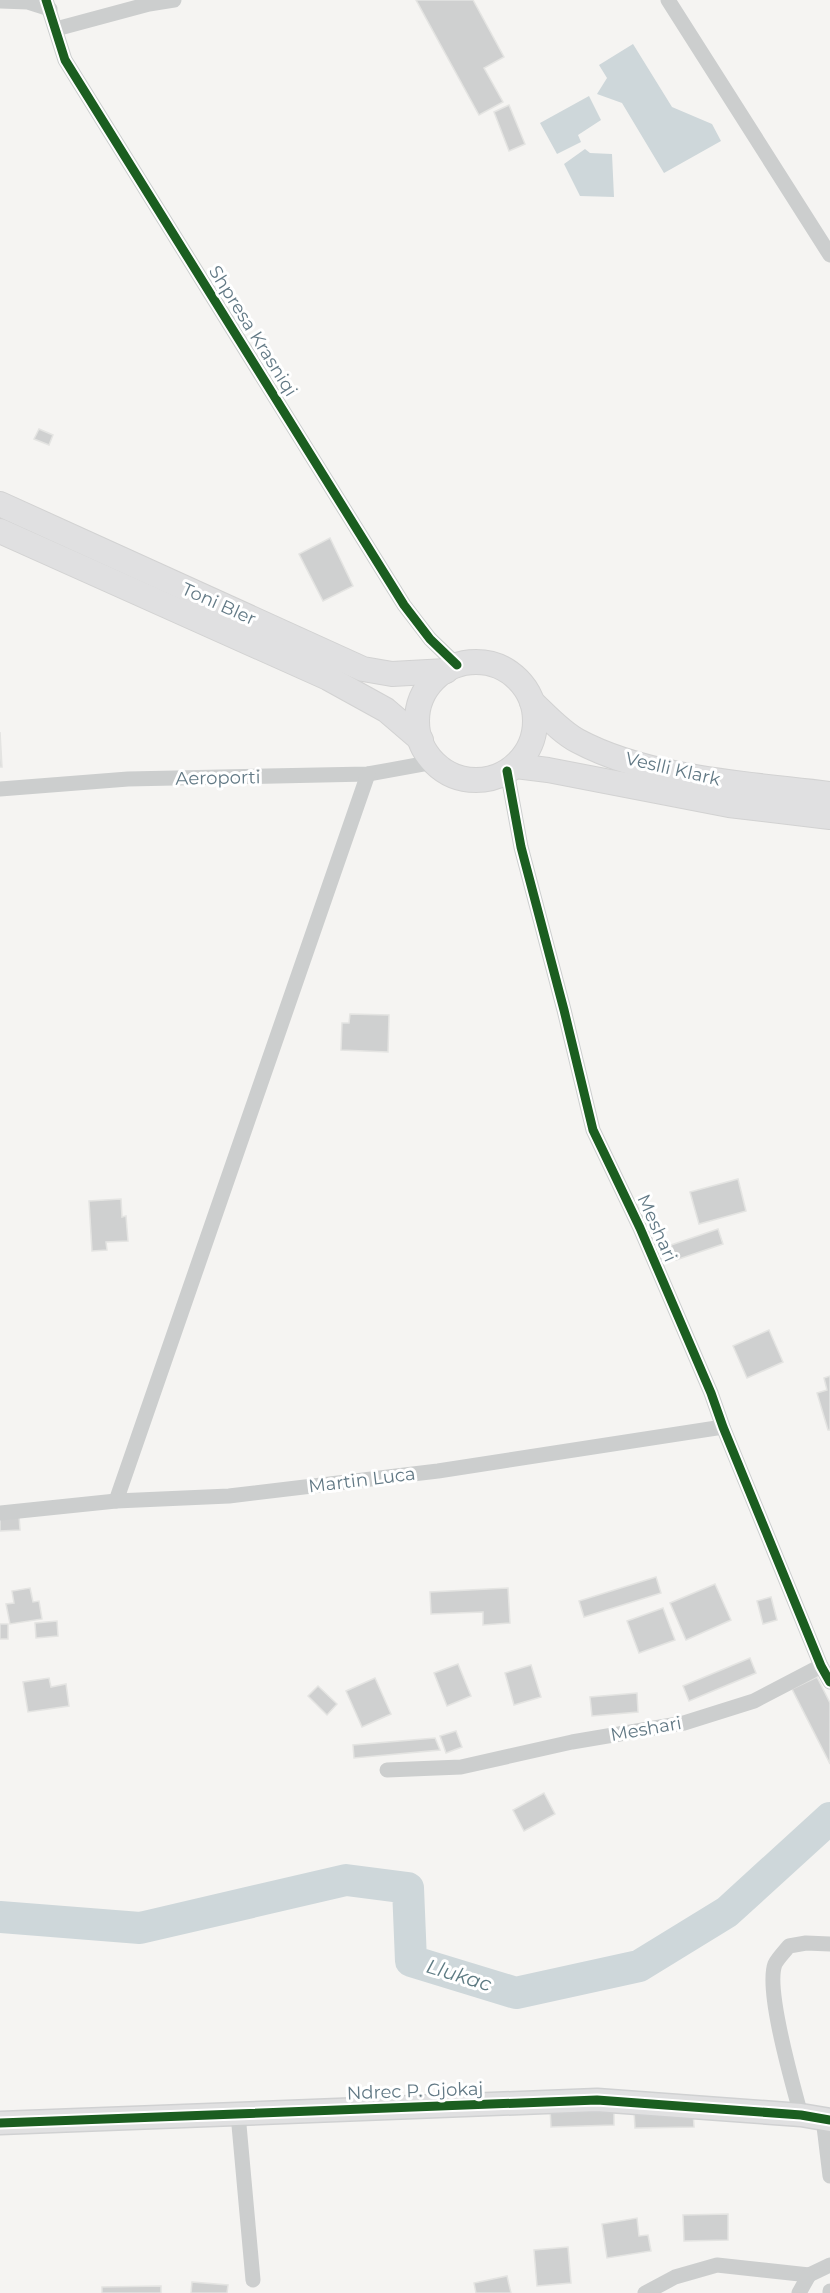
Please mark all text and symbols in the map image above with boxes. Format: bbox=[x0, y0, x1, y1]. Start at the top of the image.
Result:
street label: Shpresa Krasniqi bbox=[204, 262, 302, 400]
street label: Toni Bler bbox=[179, 578, 259, 630]
street label: Veslli Klark bbox=[623, 747, 723, 791]
street label: Aeroporti bbox=[175, 766, 261, 790]
street label: Meshari bbox=[632, 1191, 682, 1265]
street label: Martin Luca bbox=[307, 1463, 417, 1497]
street label: Meshari bbox=[609, 1712, 683, 1746]
water label: Llukac bbox=[424, 1954, 495, 1996]
street label: Ndrec P. Gjokaj bbox=[346, 2078, 484, 2104]

